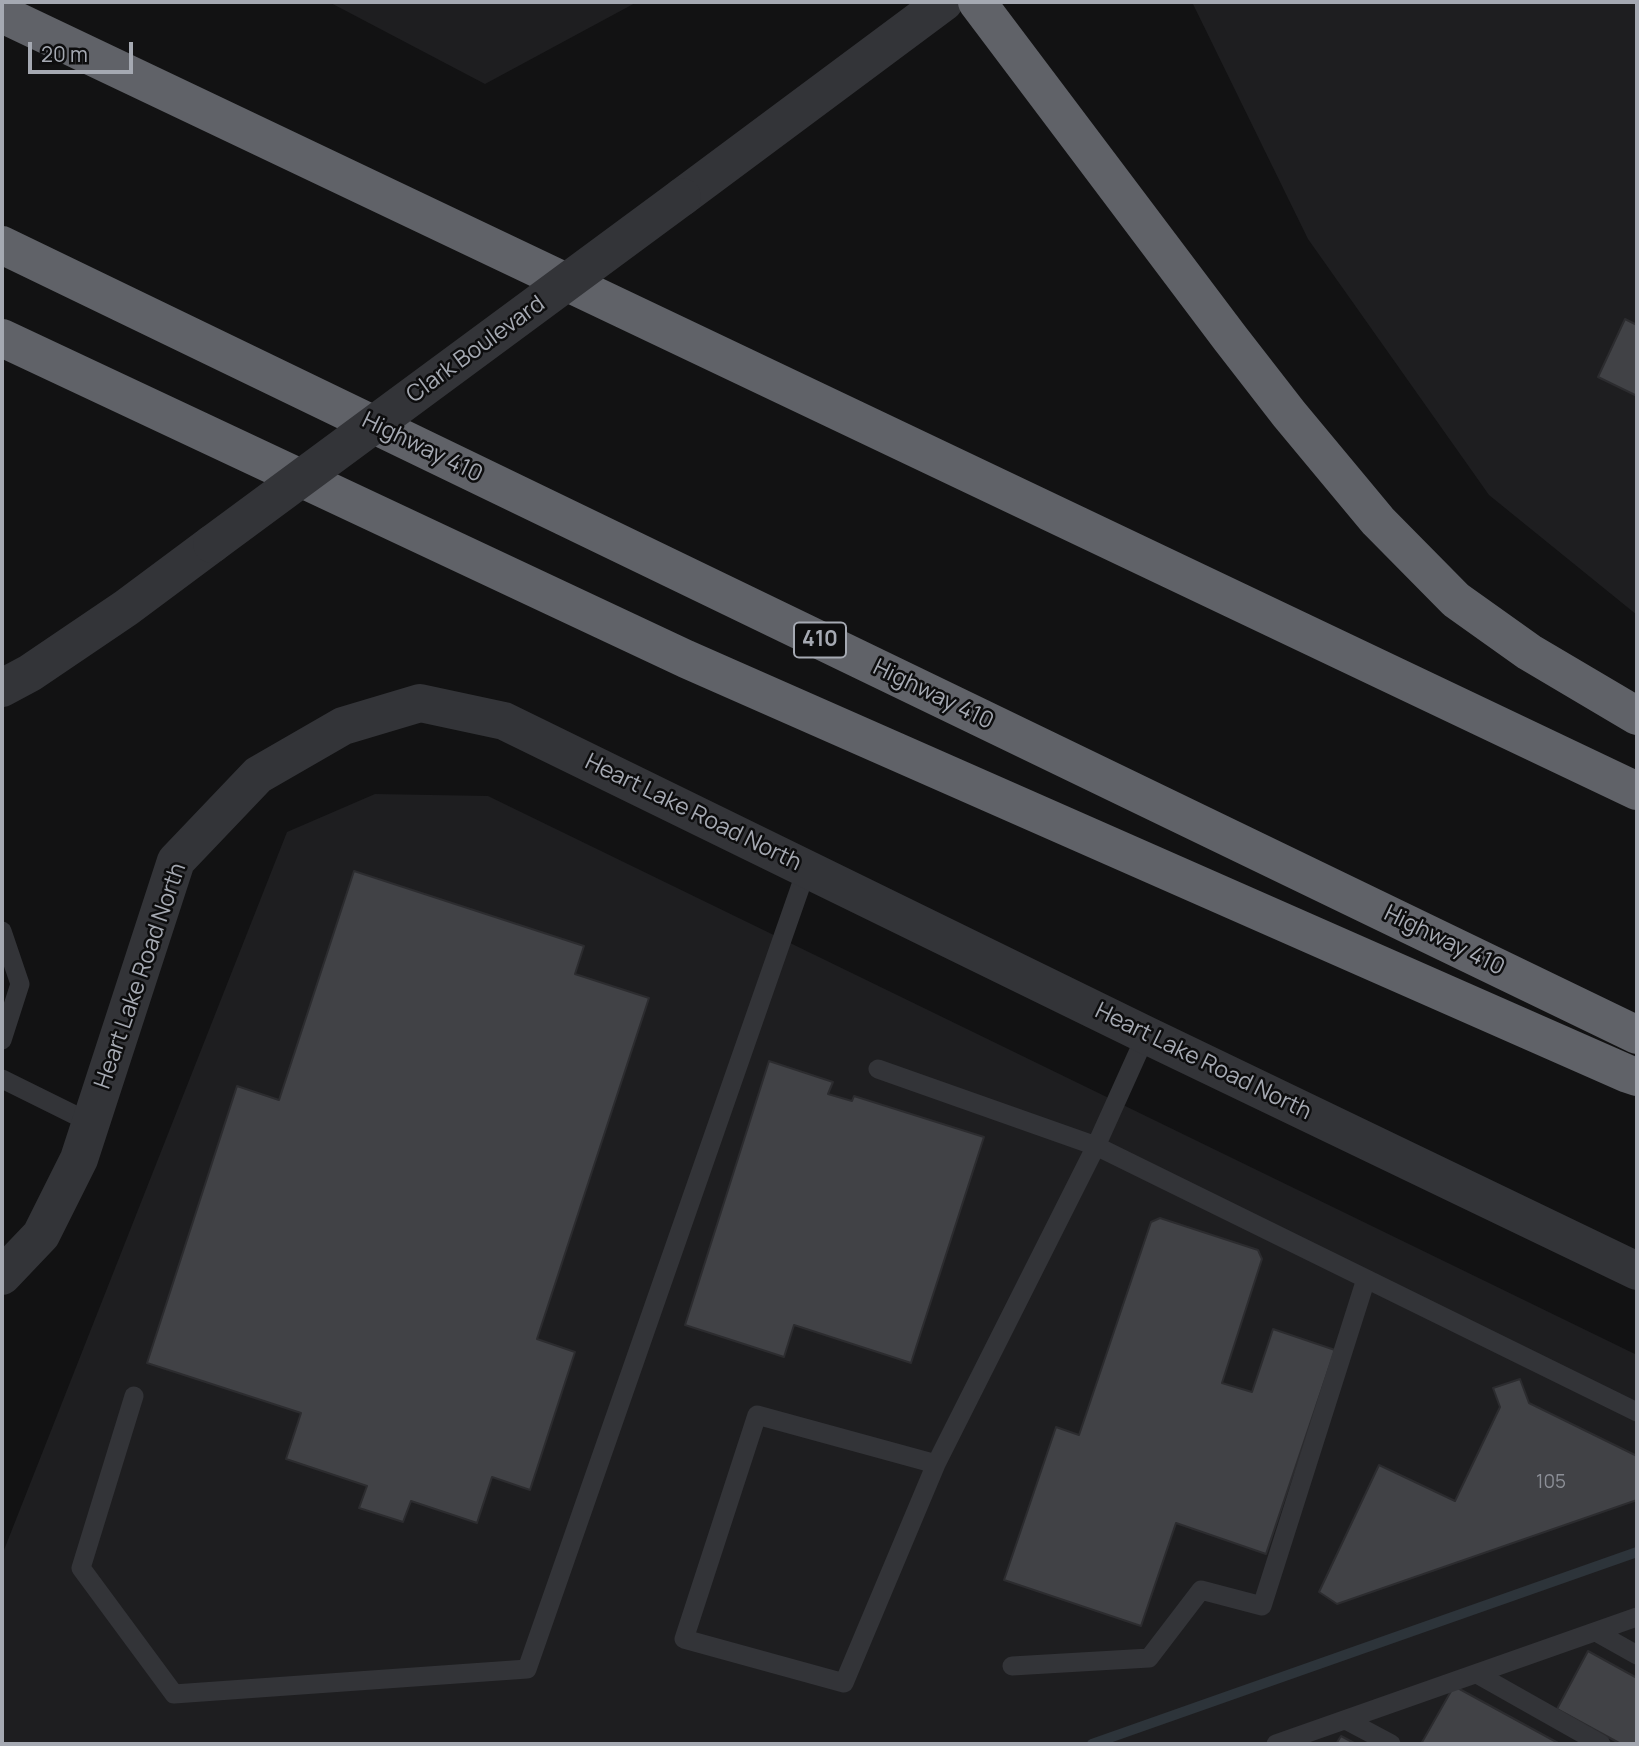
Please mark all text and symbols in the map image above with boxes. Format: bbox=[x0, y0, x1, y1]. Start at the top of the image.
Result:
scale bar bbox=[32, 28, 136, 72]
text: 20 m bbox=[41, 40, 88, 68]
street label: Clark Boulevard bbox=[402, 291, 550, 409]
street label: Highway 410 bbox=[357, 407, 487, 489]
road number: 410 bbox=[794, 622, 846, 658]
street label: Highway 410 bbox=[868, 654, 998, 736]
street label: Heart Lake Road North bbox=[580, 749, 806, 877]
street label: Heart Lake Road North bbox=[89, 859, 193, 1093]
street label: Highway 410 bbox=[1379, 900, 1509, 982]
street label: Heart Lake Road North bbox=[1090, 998, 1316, 1126]
house number: 105 bbox=[1536, 1472, 1566, 1494]

